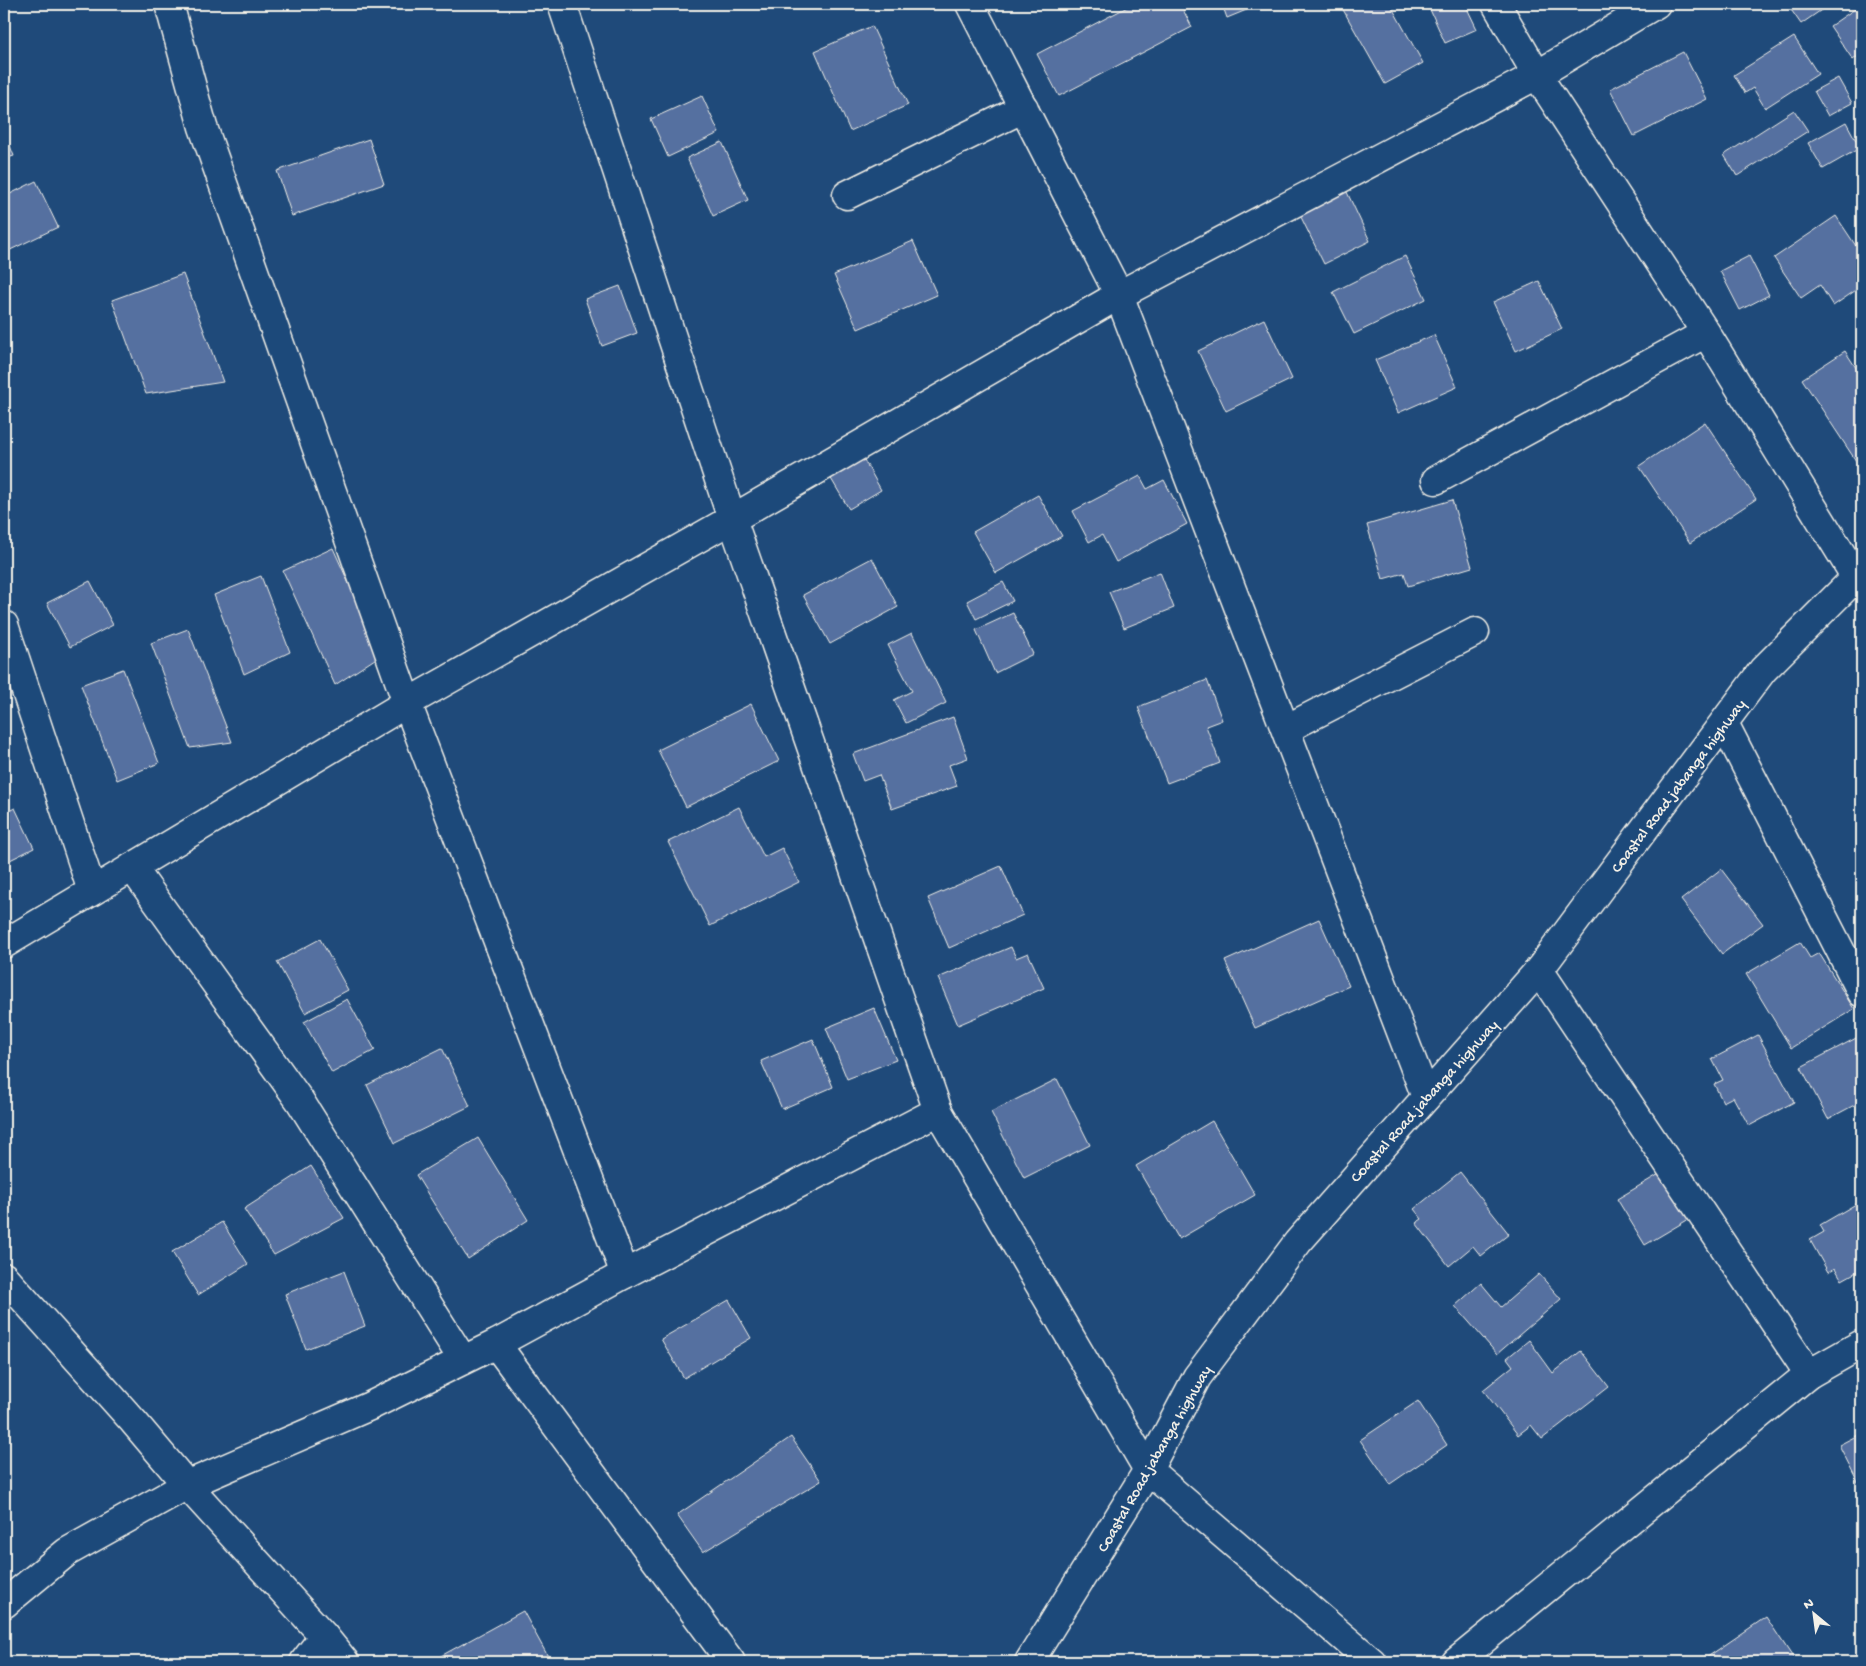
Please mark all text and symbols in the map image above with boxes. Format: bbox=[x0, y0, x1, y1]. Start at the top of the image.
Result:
street label: Coastal Road jabanga highway bbox=[1608, 696, 1751, 878]
street label: Coastal Road jabanga highway bbox=[1347, 1017, 1504, 1188]
street label: Coastal Road jabanga highway bbox=[1095, 1363, 1217, 1556]
north arrow bbox=[1788, 1588, 1838, 1638]
text: N bbox=[1801, 1595, 1817, 1614]

